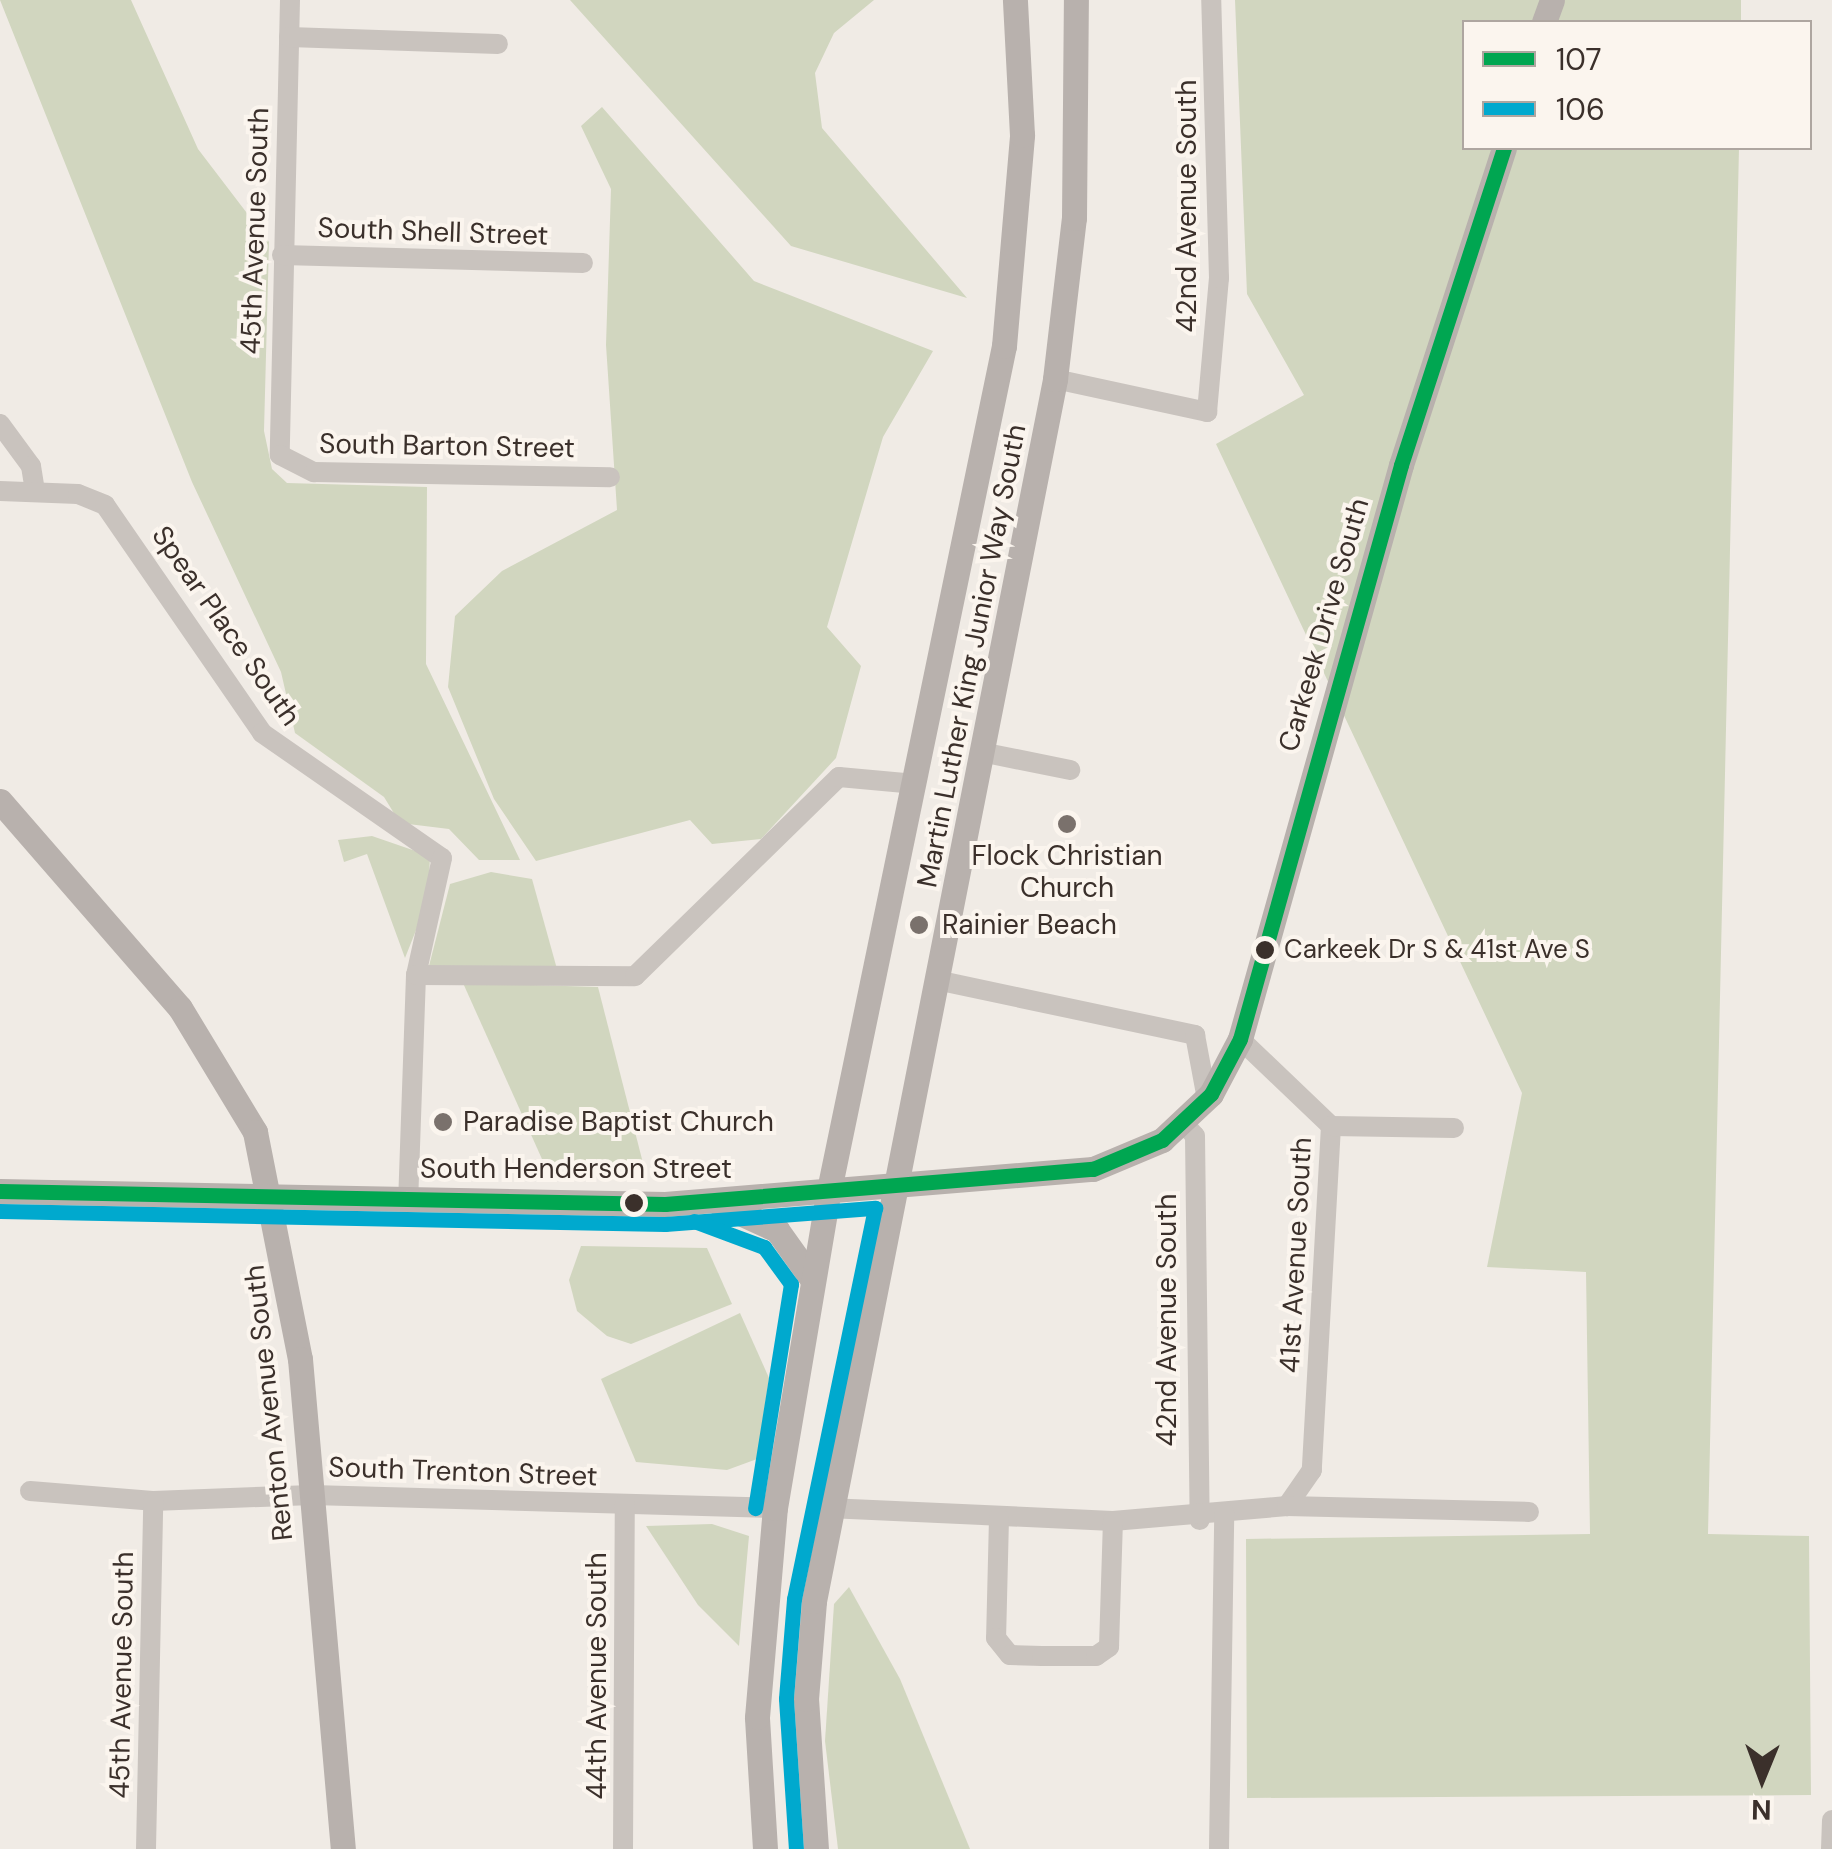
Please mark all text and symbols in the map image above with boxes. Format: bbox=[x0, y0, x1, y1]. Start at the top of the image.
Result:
legend bbox=[1462, 20, 1812, 150]
text: 107 bbox=[1556, 40, 1601, 79]
street label: 42nd Avenue South bbox=[1170, 80, 1204, 332]
text: 106 bbox=[1556, 90, 1605, 129]
street label: 45th Avenue South bbox=[234, 107, 276, 355]
street label: South Shell Street bbox=[317, 211, 549, 253]
street label: Martin Luther King Junior Way South bbox=[911, 422, 1033, 890]
street label: South Barton Street bbox=[319, 427, 575, 465]
street label: Carkeek Drive South bbox=[1272, 495, 1376, 755]
street label: Spear Place South bbox=[145, 520, 307, 732]
marker: Flock Christian Church bbox=[1056, 813, 1078, 835]
place label: Flock Christian Church bbox=[971, 839, 1163, 905]
place label: Rainier Beach bbox=[942, 908, 1117, 942]
marker: Rainier Beach bbox=[906, 912, 932, 938]
place label: Carkeek Dr S & 41st Ave S bbox=[1284, 934, 1590, 966]
marker: Carkeek Dr S & 41st Ave S bbox=[1255, 940, 1275, 960]
place label: Paradise Baptist Church bbox=[463, 1105, 774, 1139]
marker: Paradise Baptist Church bbox=[432, 1111, 454, 1133]
street label: 41st Avenue South bbox=[1273, 1136, 1319, 1374]
street label: South Henderson Street bbox=[420, 1152, 732, 1186]
unlabelled marker bbox=[624, 1193, 644, 1213]
street label: 42nd Avenue South bbox=[1150, 1194, 1184, 1446]
street label: Renton Avenue South bbox=[238, 1263, 300, 1543]
street label: South Trenton Street bbox=[328, 1451, 598, 1493]
street label: 45th Avenue South bbox=[103, 1551, 141, 1799]
street label: 44th Avenue South bbox=[580, 1552, 614, 1800]
north arrow bbox=[1712, 1729, 1812, 1829]
text: N bbox=[1751, 1791, 1772, 1828]

